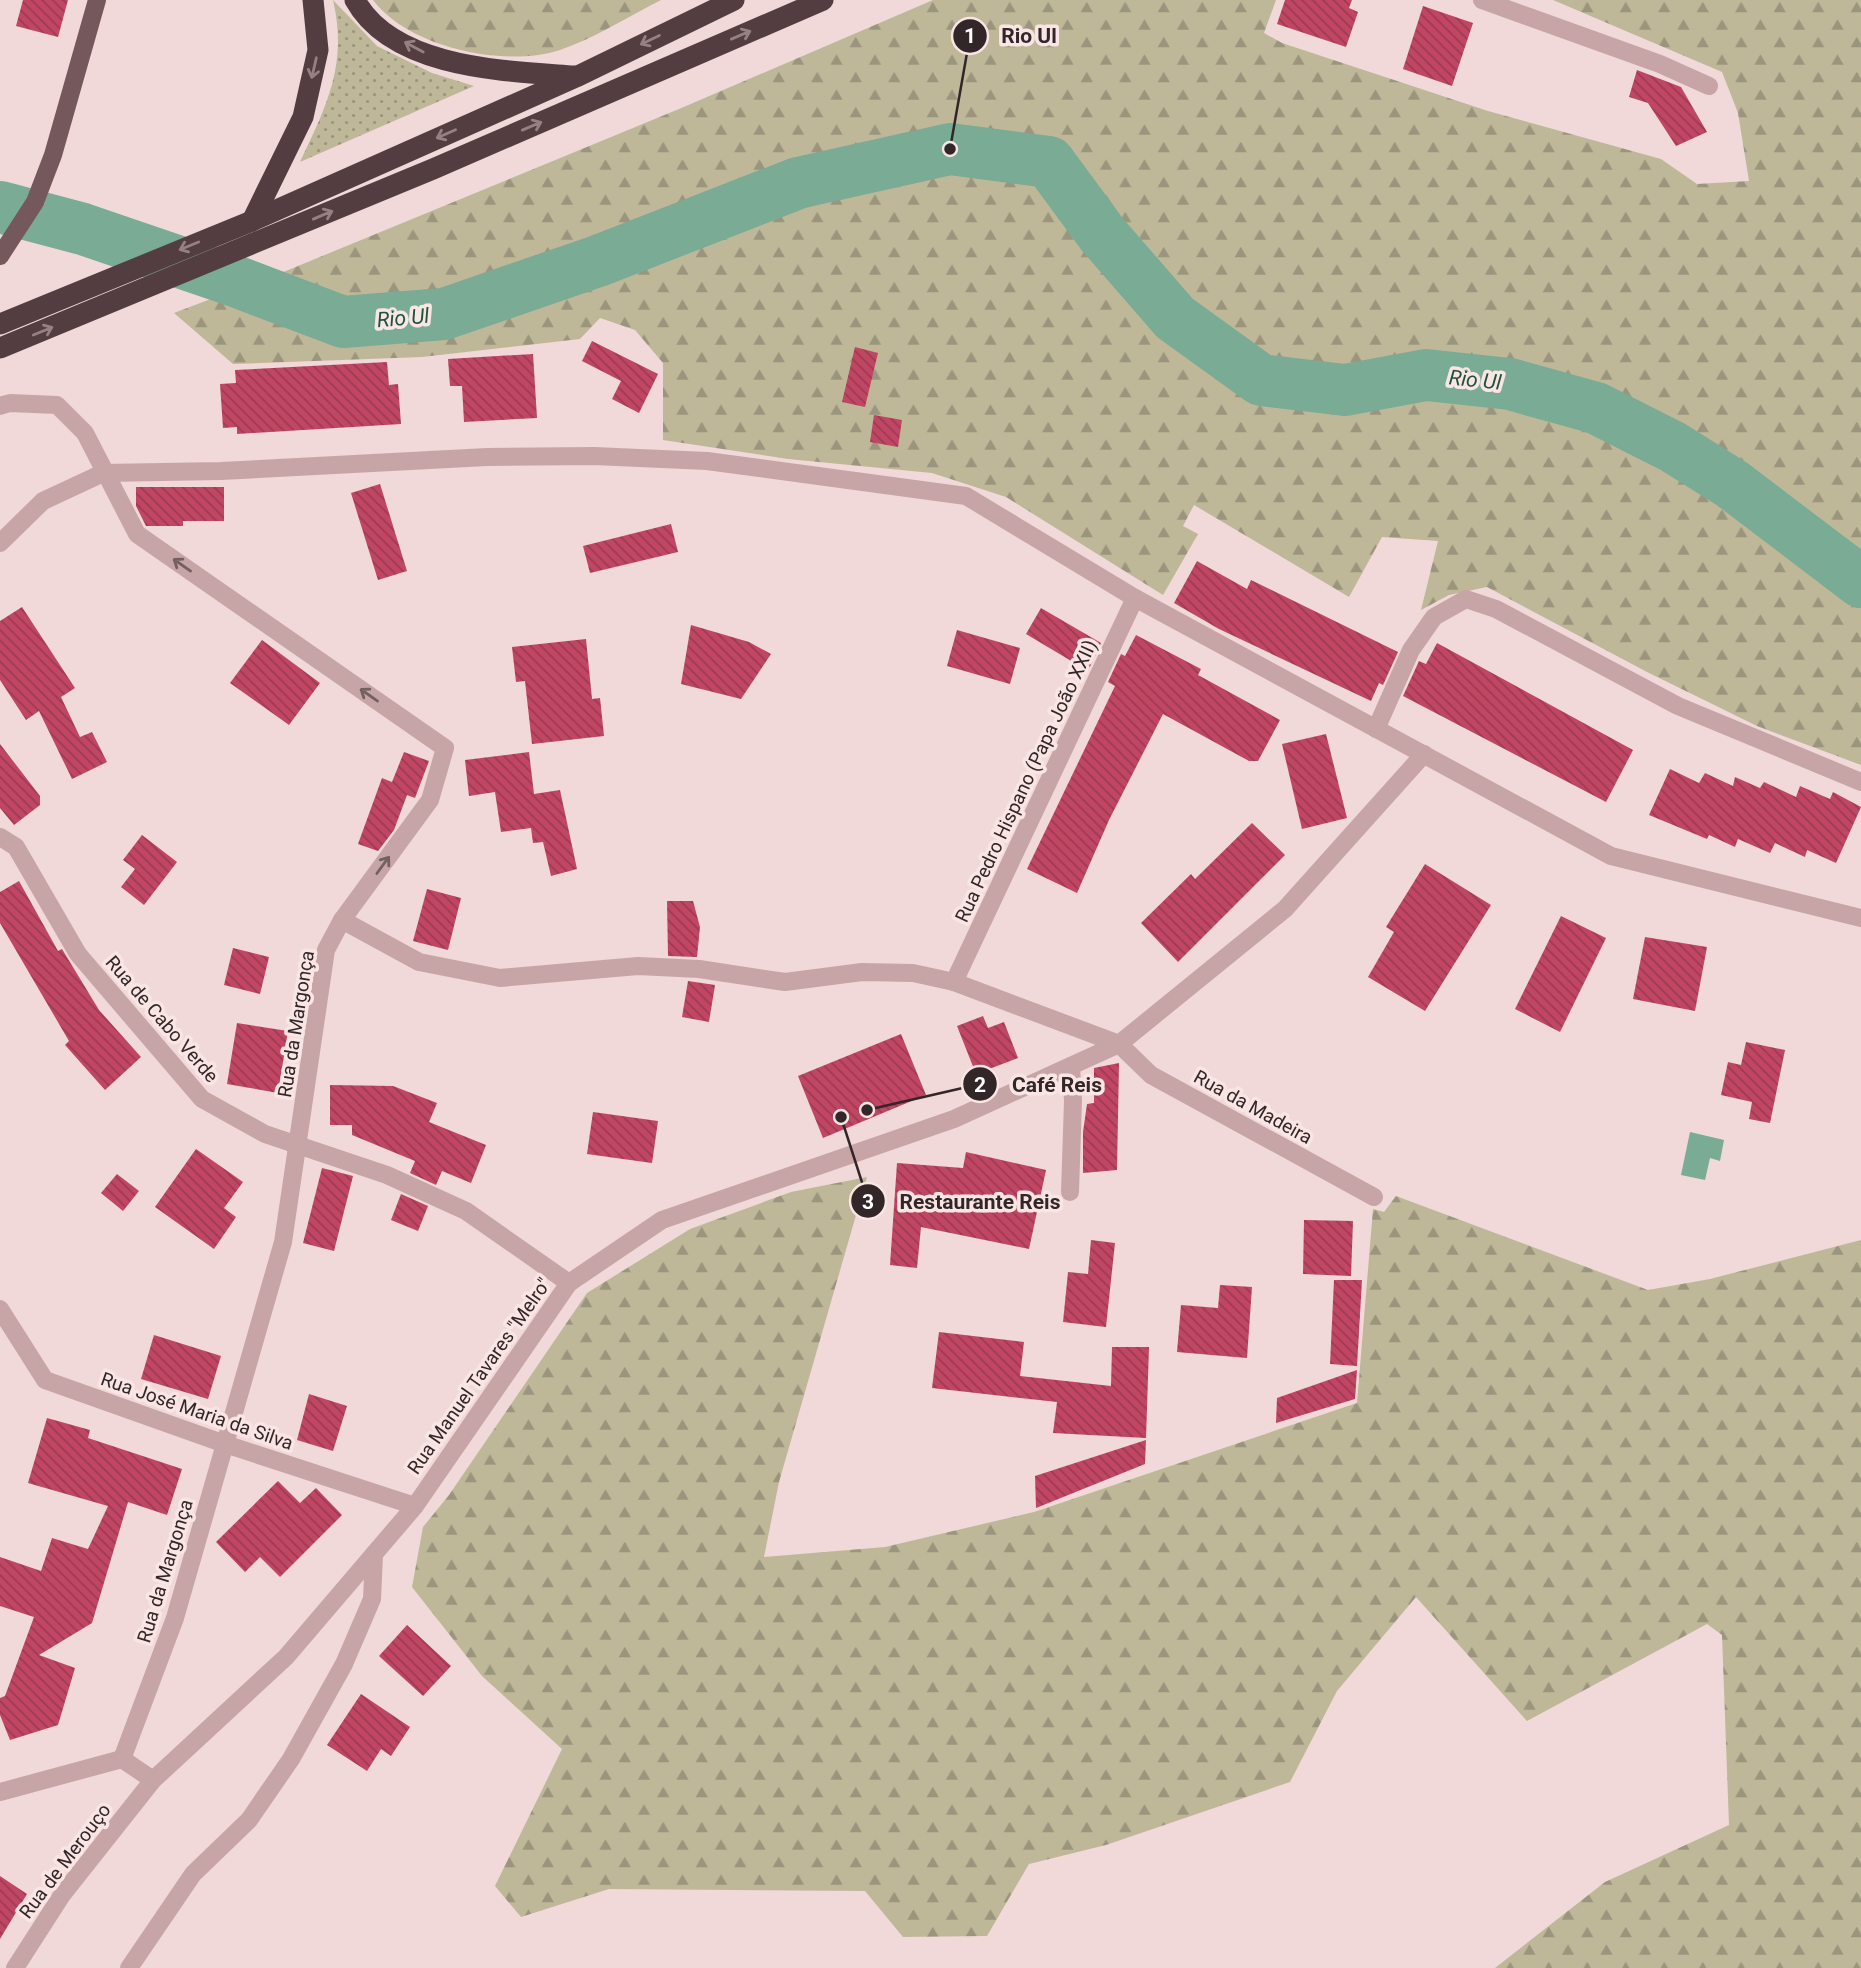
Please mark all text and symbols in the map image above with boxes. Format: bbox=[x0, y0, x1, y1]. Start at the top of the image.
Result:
callout: Rio Ul bbox=[953, 15, 1071, 57]
text: 1 bbox=[964, 24, 976, 48]
text: Rio Ul bbox=[1001, 24, 1057, 48]
one-way arrow bbox=[729, 28, 751, 41]
one-way arrow bbox=[640, 34, 661, 48]
one-way arrow bbox=[404, 40, 425, 54]
one-way arrow bbox=[307, 56, 320, 78]
one-way arrow bbox=[521, 118, 542, 131]
one-way arrow bbox=[436, 128, 458, 141]
one-way arrow bbox=[312, 208, 333, 221]
one-way arrow bbox=[179, 240, 200, 253]
water label: Rio Ul bbox=[376, 304, 431, 332]
one-way arrow bbox=[31, 323, 53, 336]
water label: Rio Ul bbox=[1448, 365, 1503, 395]
one-way arrow bbox=[173, 558, 192, 572]
street label: Rua Pedro Hispano (Papa João XXII) bbox=[950, 636, 1102, 926]
one-way arrow bbox=[360, 688, 379, 702]
one-way arrow bbox=[375, 856, 390, 875]
street label: Rua da Margonça bbox=[273, 949, 319, 1099]
street label: Rua de Cabo Verde bbox=[101, 951, 223, 1087]
callout: Café Reis bbox=[963, 1063, 1116, 1105]
street label: Rua da Madeira bbox=[1190, 1065, 1316, 1149]
text: 2 bbox=[974, 1073, 986, 1097]
text: Café Reis bbox=[1012, 1073, 1102, 1097]
callout: Restaurante Reis bbox=[850, 1180, 1074, 1222]
text: 3 bbox=[862, 1190, 874, 1214]
text: Restaurante Reis bbox=[900, 1190, 1061, 1214]
street label: Rua Manuel Tavares "Melro" bbox=[402, 1273, 556, 1479]
street label: Rua José Maria da Silva bbox=[98, 1367, 296, 1455]
street label: Rua da Margonça bbox=[132, 1497, 198, 1645]
street label: Rua de Merouço bbox=[14, 1799, 116, 1923]

